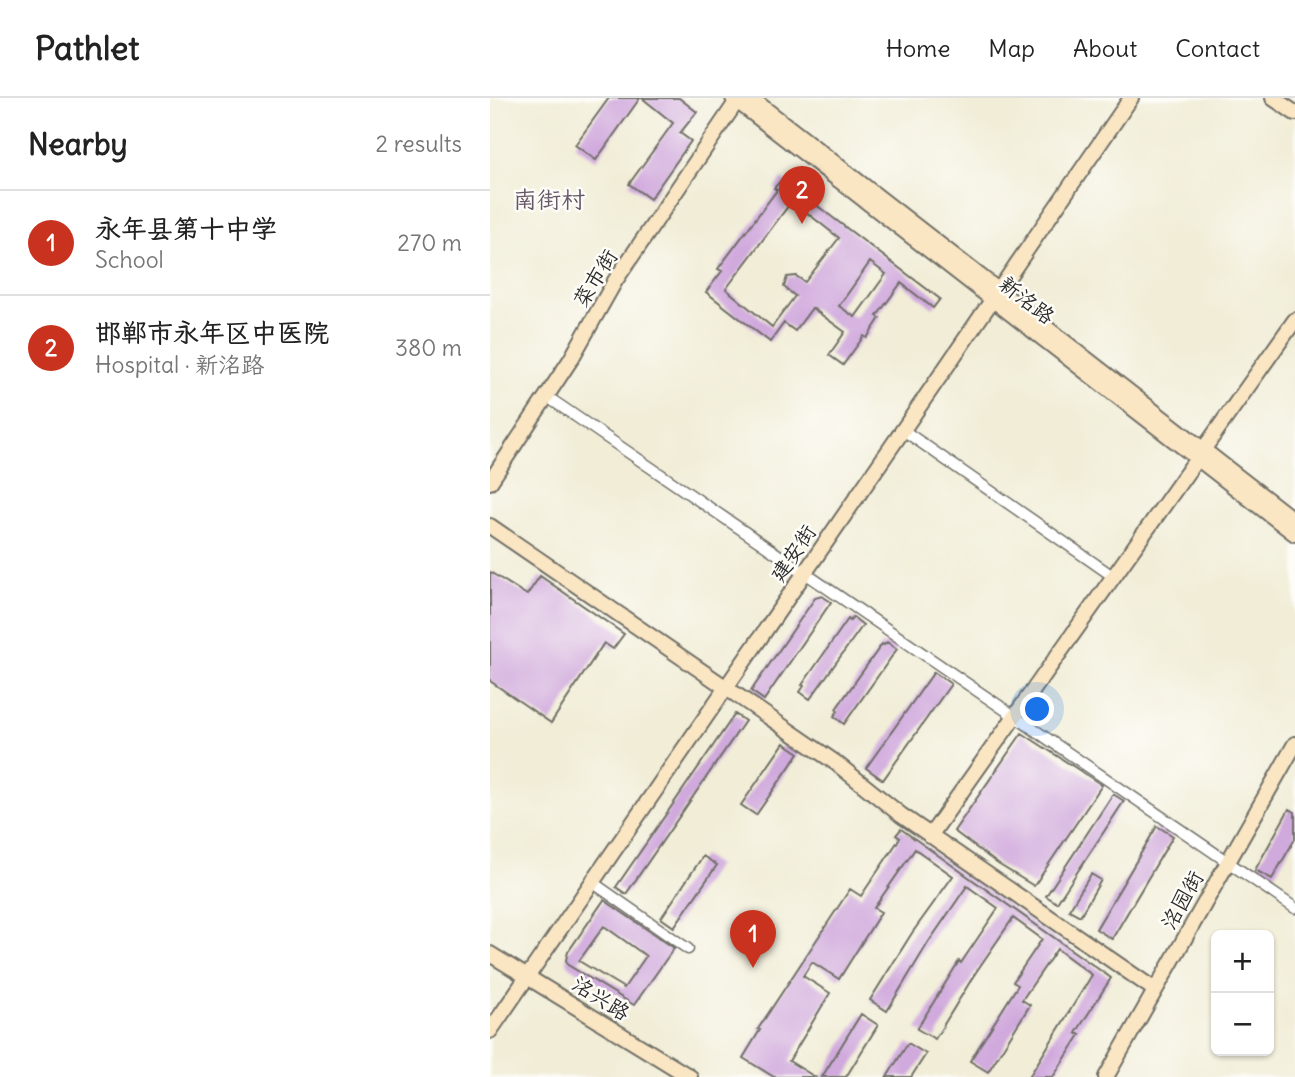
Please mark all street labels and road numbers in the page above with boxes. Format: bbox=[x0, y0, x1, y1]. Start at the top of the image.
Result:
street label: 菜市街 bbox=[567, 244, 623, 312]
street label: 新洺路 bbox=[994, 270, 1060, 330]
street label: 建安街 bbox=[764, 519, 822, 587]
street label: 洺园街 bbox=[1155, 866, 1209, 934]
street label: 洺兴路 bbox=[567, 970, 635, 1026]

